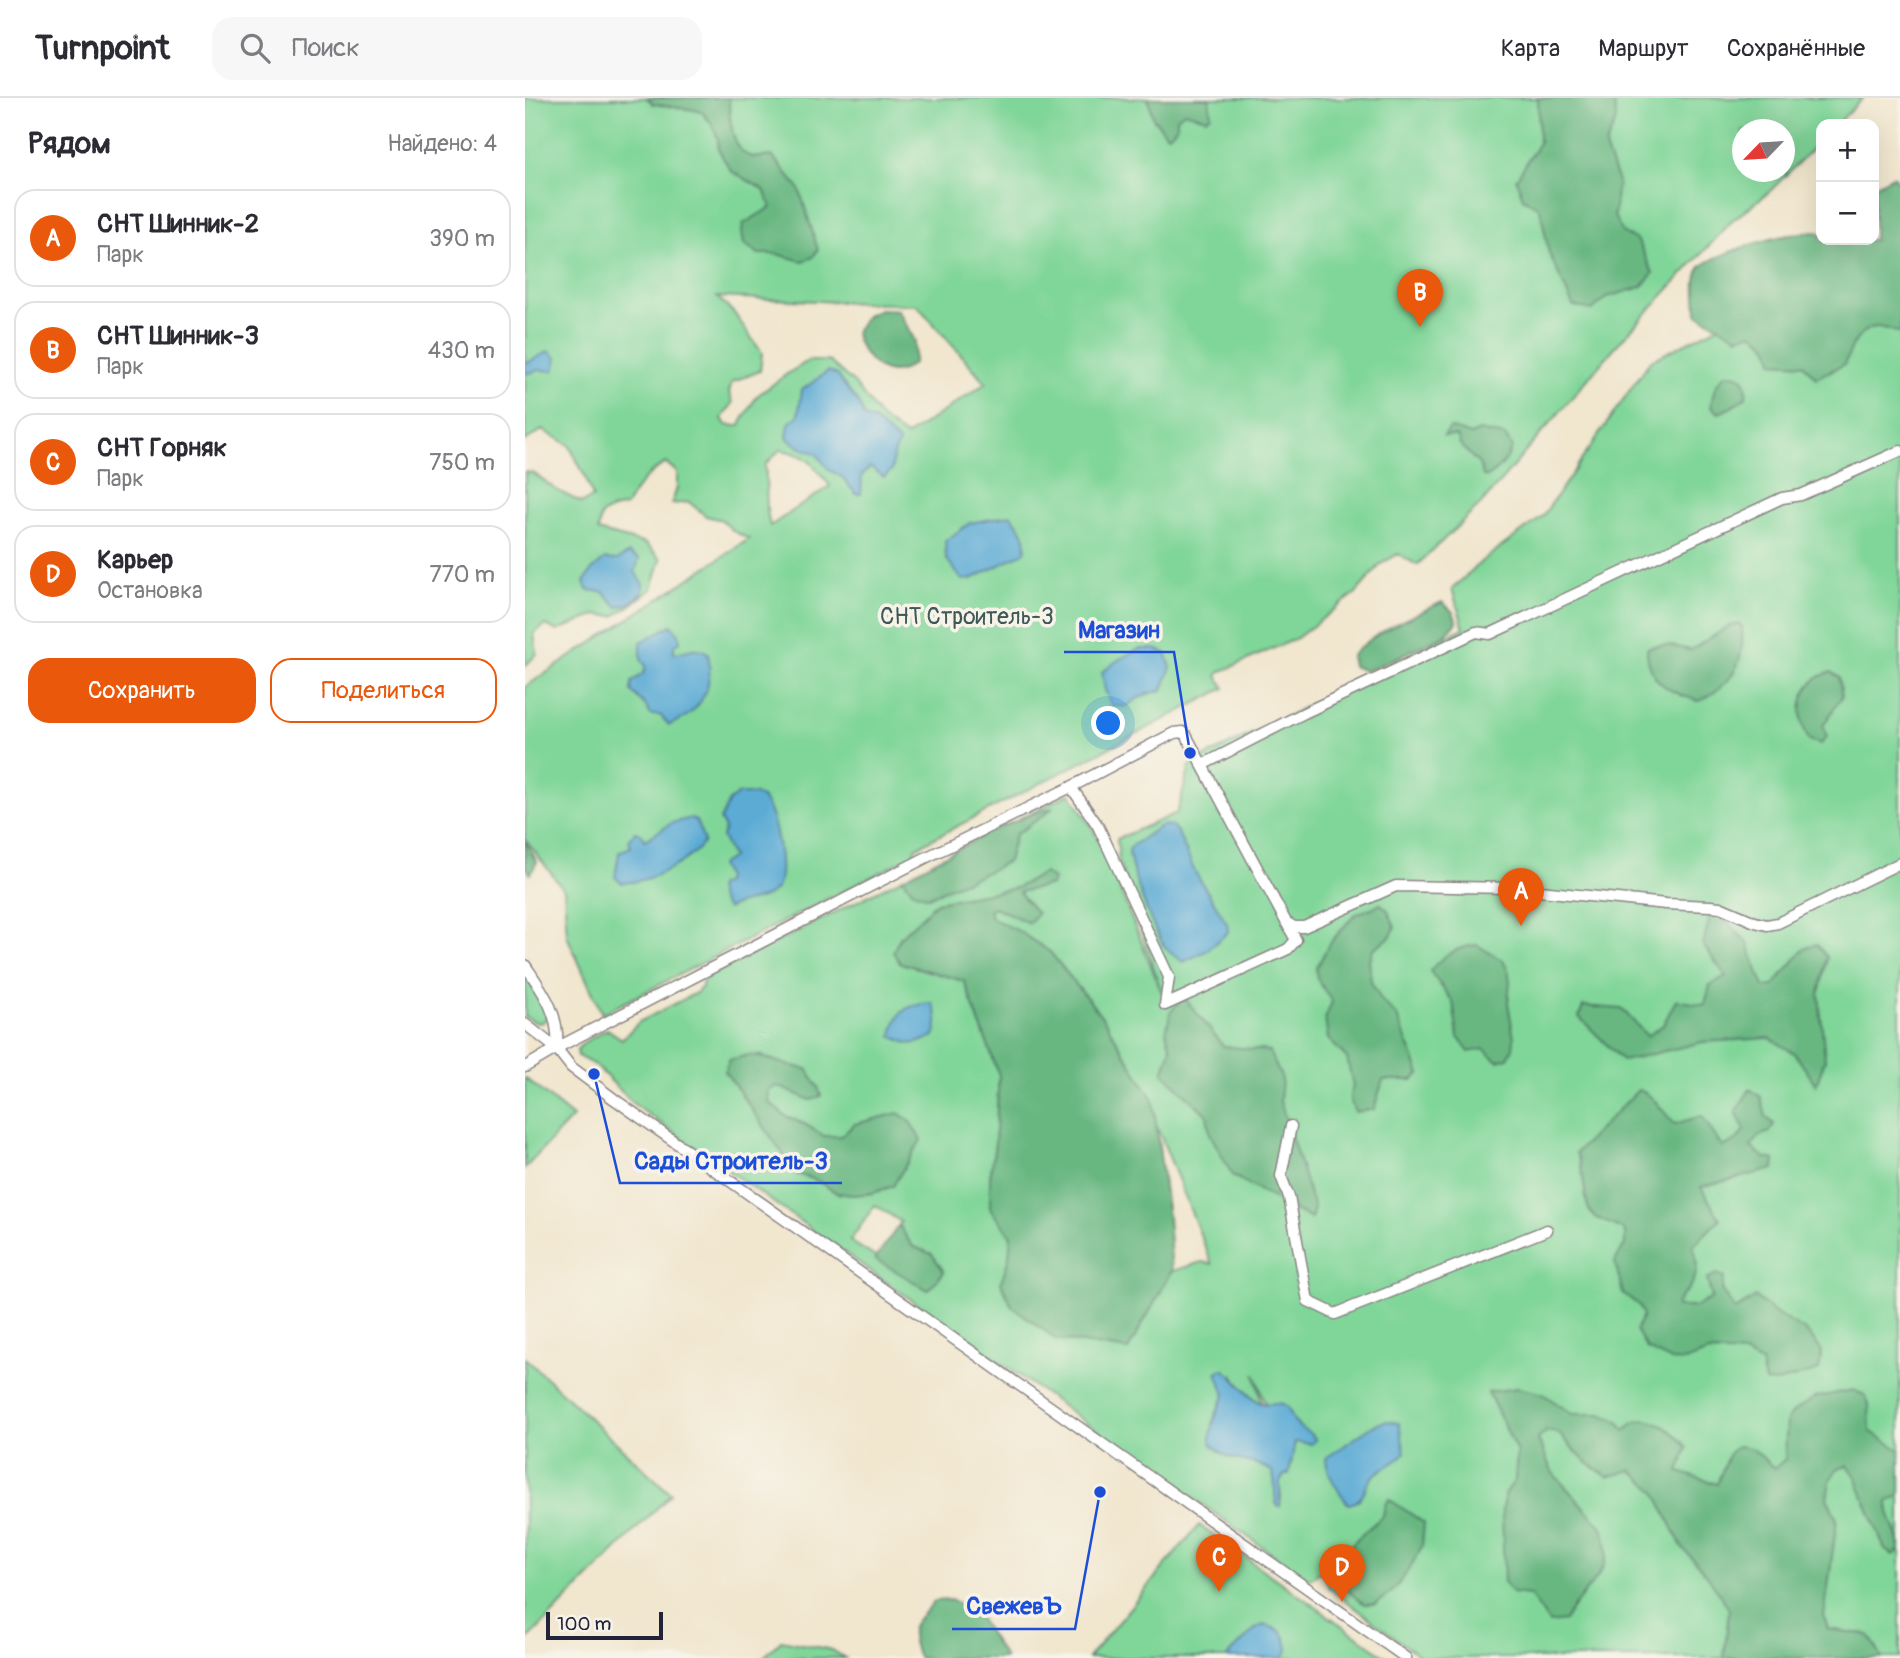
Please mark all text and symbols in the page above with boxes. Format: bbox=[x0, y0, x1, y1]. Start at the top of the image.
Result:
search box bbox=[212, 17, 702, 80]
text: Turnpoint bbox=[35, 28, 170, 69]
icon: search bbox=[236, 29, 274, 67]
text: Поиск bbox=[292, 32, 360, 64]
text: Карта bbox=[1501, 34, 1560, 63]
text: Маршрут bbox=[1598, 34, 1689, 63]
text: Сохранённые bbox=[1727, 34, 1865, 63]
north arrow bbox=[1732, 119, 1795, 182]
map controls bbox=[1816, 119, 1879, 245]
button: + bbox=[1816, 119, 1879, 182]
text: Рядом bbox=[28, 125, 111, 162]
text: Найдено: 4 bbox=[387, 129, 497, 158]
button: − bbox=[1816, 182, 1879, 245]
text: СНТ Шинник-2 bbox=[97, 208, 259, 240]
text: A bbox=[46, 224, 60, 253]
text: 390 m bbox=[429, 224, 495, 253]
text: Парк bbox=[97, 240, 144, 269]
pin: B bbox=[1397, 269, 1443, 327]
text: СНТ Шинник-3 bbox=[97, 320, 259, 352]
text: B bbox=[46, 336, 60, 365]
text: 430 m bbox=[428, 336, 495, 365]
text: Парк bbox=[97, 352, 144, 381]
text: СНТ Горняк bbox=[97, 432, 227, 464]
text: C bbox=[46, 448, 60, 477]
text: 750 m bbox=[429, 448, 495, 477]
text: Парк bbox=[97, 464, 144, 493]
text: Карьер bbox=[97, 544, 173, 576]
text: D bbox=[46, 560, 60, 589]
text: 770 m bbox=[430, 560, 495, 589]
text: Остановка bbox=[97, 576, 203, 605]
park label: СНТ Строитель-3 bbox=[880, 602, 1054, 631]
callout: Магазин bbox=[1064, 607, 1174, 652]
text: Магазин bbox=[1078, 616, 1160, 645]
button: Сохранить bbox=[28, 658, 256, 723]
button: Поделиться bbox=[270, 658, 497, 723]
your location bbox=[1091, 706, 1125, 740]
pin: A bbox=[1498, 868, 1544, 926]
callout: Сады Строитель-3 bbox=[620, 1138, 842, 1183]
text: Сады Строитель-3 bbox=[634, 1147, 828, 1176]
pin: C bbox=[1196, 1534, 1242, 1592]
pin: D bbox=[1319, 1544, 1365, 1602]
callout: СвежевЪ bbox=[952, 1584, 1075, 1629]
text: СвежевЪ bbox=[966, 1592, 1062, 1621]
scale bar bbox=[546, 1609, 663, 1641]
text: 100 m bbox=[557, 1612, 611, 1636]

